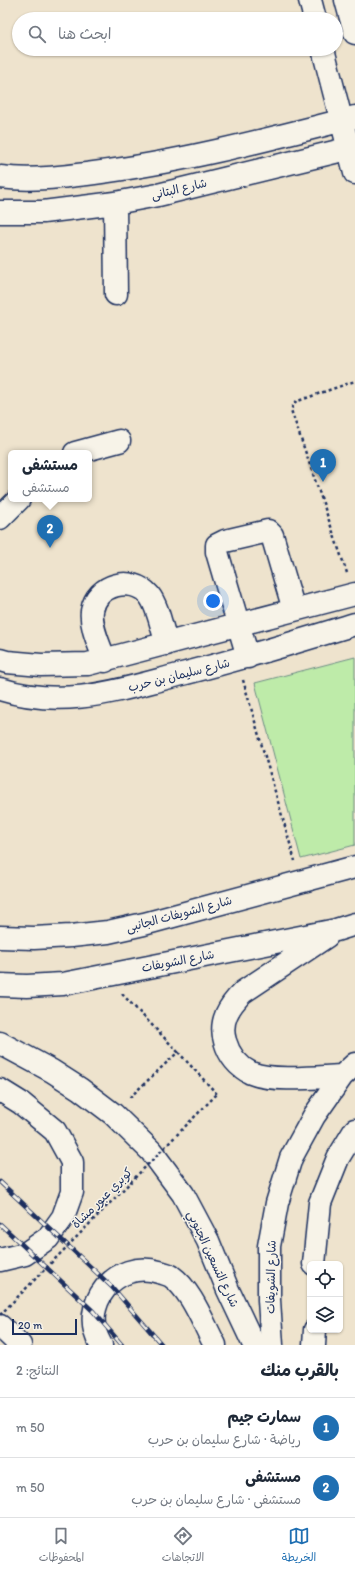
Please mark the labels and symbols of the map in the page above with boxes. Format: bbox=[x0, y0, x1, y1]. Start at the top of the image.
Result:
street label: شارع البتانى bbox=[150, 176, 209, 204]
pin: 1 bbox=[310, 449, 336, 482]
pin: 2 bbox=[37, 515, 63, 548]
your location bbox=[203, 591, 223, 611]
street label: شارع سليمان بن حرب bbox=[127, 656, 232, 696]
street label: شارع الشويفات الجانبى bbox=[124, 893, 234, 937]
street label: شارع الشويفات bbox=[140, 947, 216, 977]
street label: كوبري عبور مشاة bbox=[69, 1165, 137, 1233]
street label: شارع التسعين الجنوبي bbox=[181, 1208, 242, 1311]
street label: شارع الشويفات bbox=[263, 1240, 281, 1314]
scale bar bbox=[12, 1317, 77, 1336]

